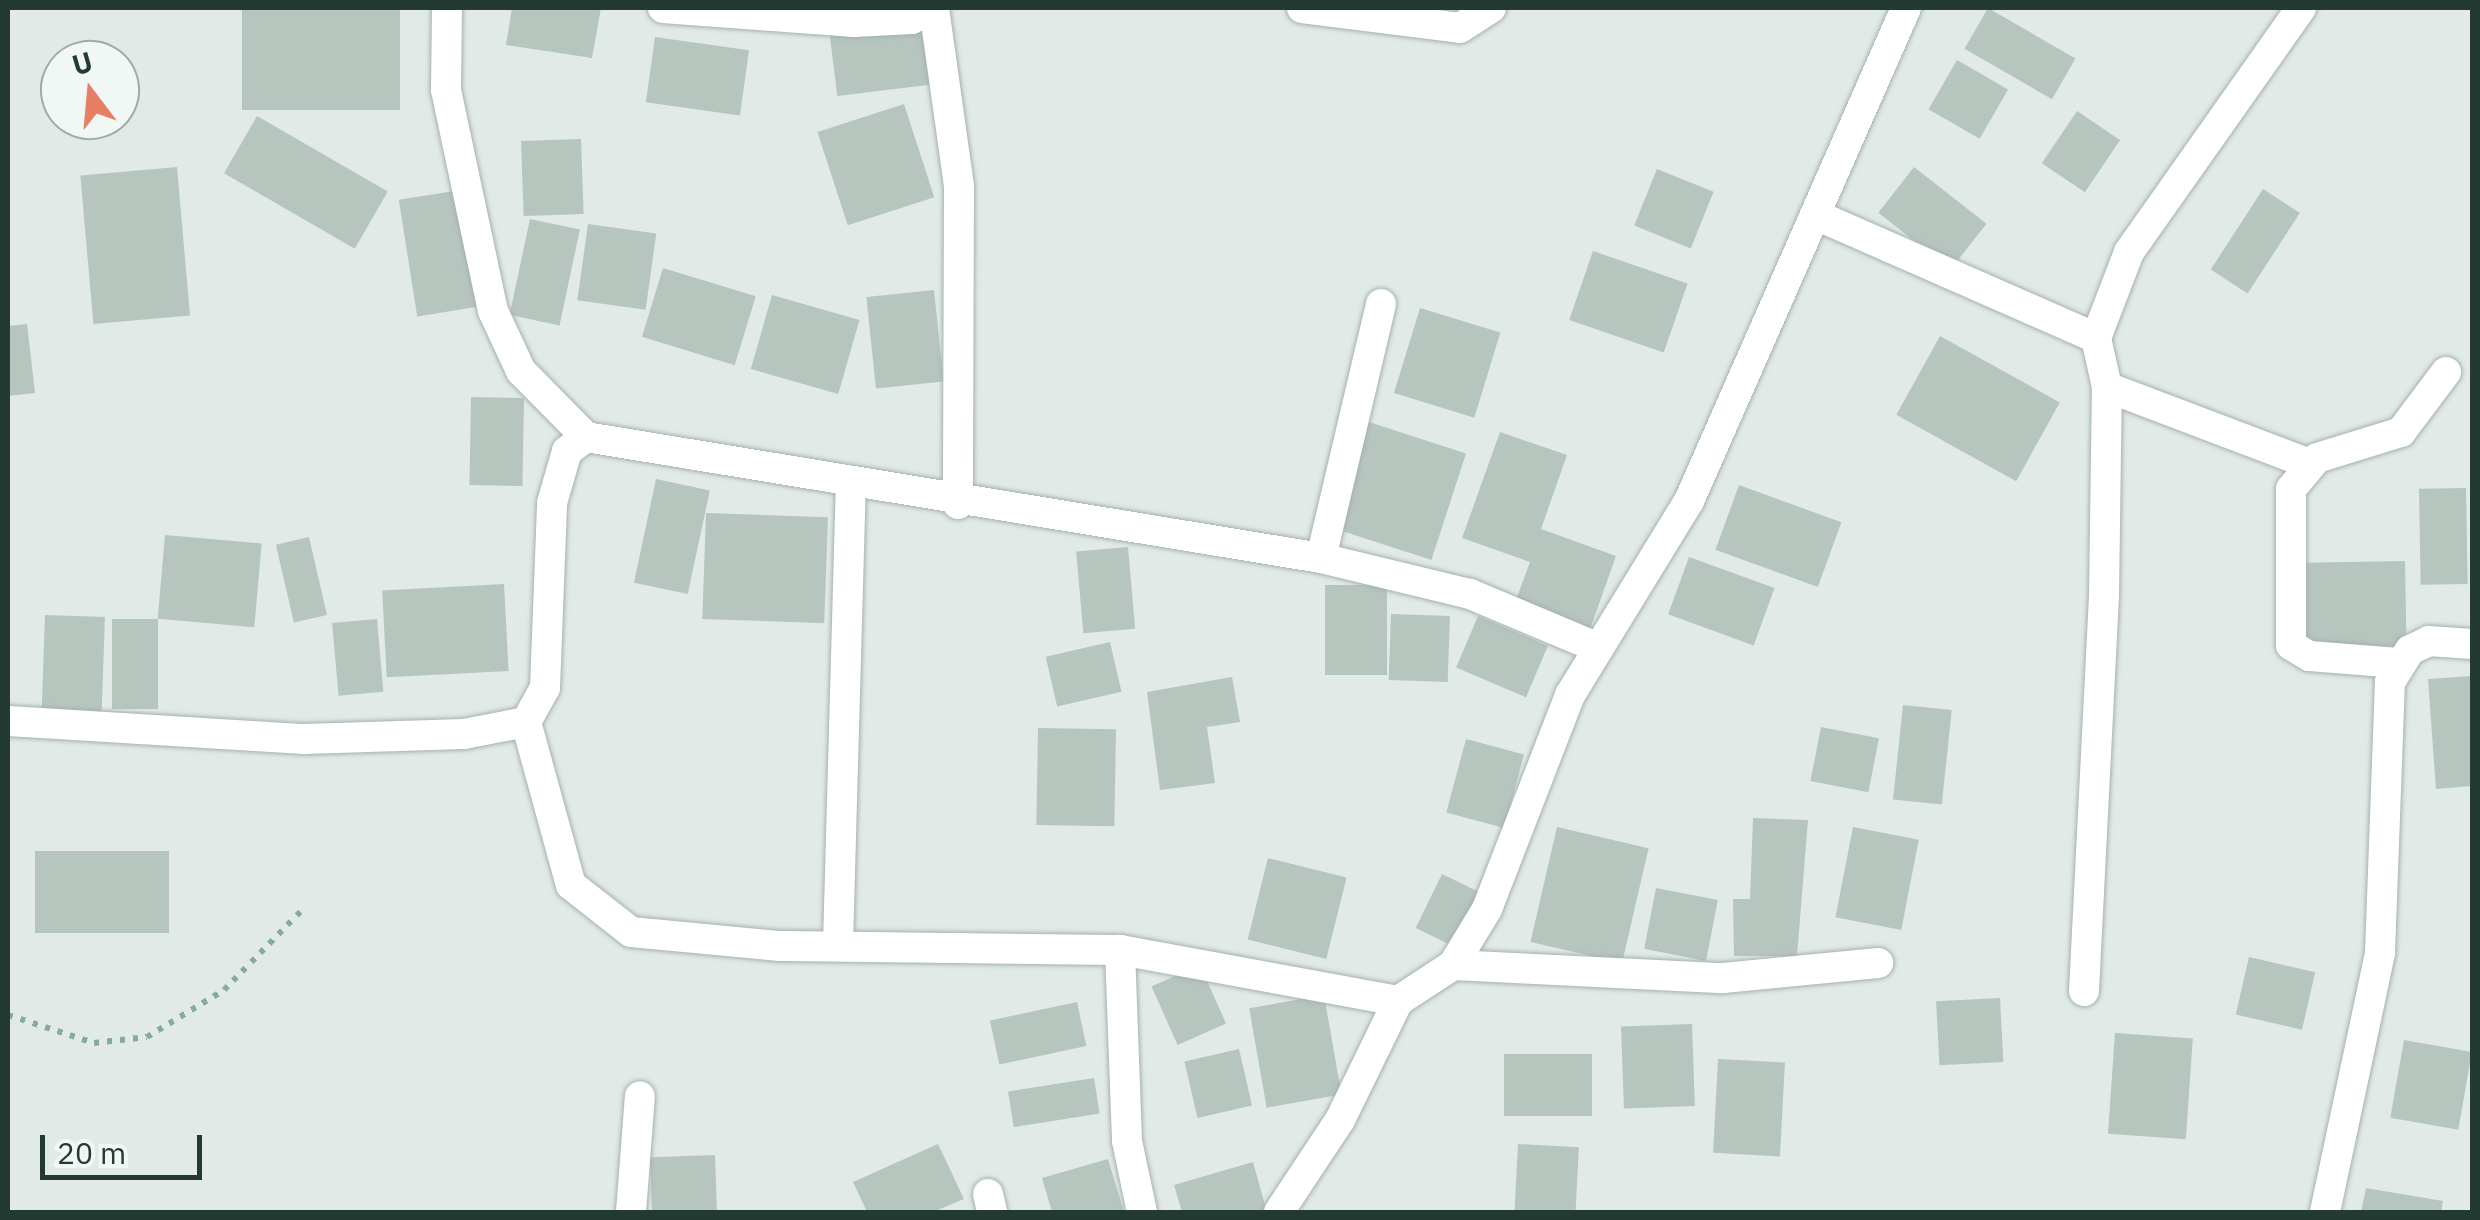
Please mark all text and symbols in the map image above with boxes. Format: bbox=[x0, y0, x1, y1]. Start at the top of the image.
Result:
north arrow bbox=[40, 40, 140, 140]
text: U bbox=[68, 42, 97, 83]
scale bar bbox=[45, 1115, 208, 1177]
text: 20 m bbox=[57, 1133, 126, 1172]

